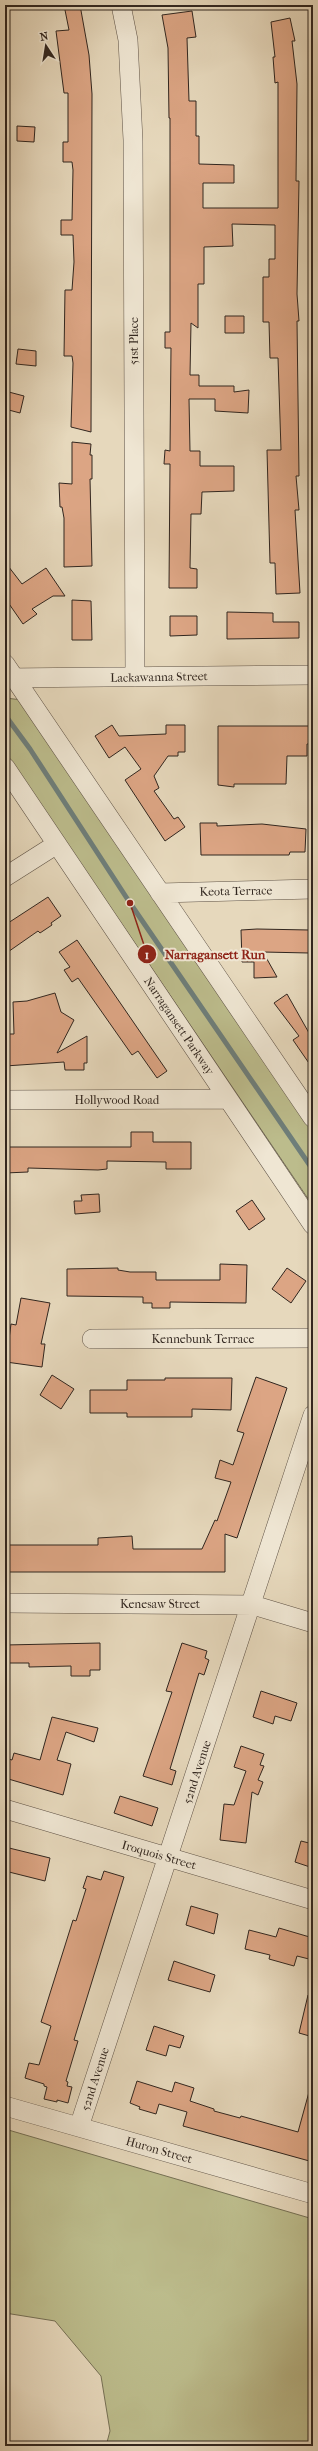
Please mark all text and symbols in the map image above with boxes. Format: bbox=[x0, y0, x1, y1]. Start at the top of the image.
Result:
north arrow bbox=[26, 26, 66, 66]
text: N bbox=[39, 29, 50, 44]
street label: 51st Place bbox=[127, 317, 141, 365]
street label: Lackawanna Street bbox=[110, 669, 209, 685]
street label: Keota Terrace bbox=[199, 883, 273, 899]
callout: Narragansett Run bbox=[137, 942, 273, 967]
text: Narragansett Run bbox=[165, 947, 266, 963]
text: 1 bbox=[145, 948, 149, 962]
street label: Narragansett Parkway bbox=[141, 974, 217, 1078]
street label: Hollywood Road bbox=[75, 1093, 160, 1107]
street label: Kennebunk Terrace bbox=[152, 1332, 255, 1346]
street label: Kenesaw Street bbox=[120, 1597, 201, 1611]
street label: 52nd Avenue bbox=[180, 1738, 214, 1806]
street label: Iroquois Street bbox=[120, 1838, 199, 1873]
street label: 52nd Avenue bbox=[78, 2045, 112, 2113]
street label: Huron Street bbox=[124, 2134, 194, 2166]

